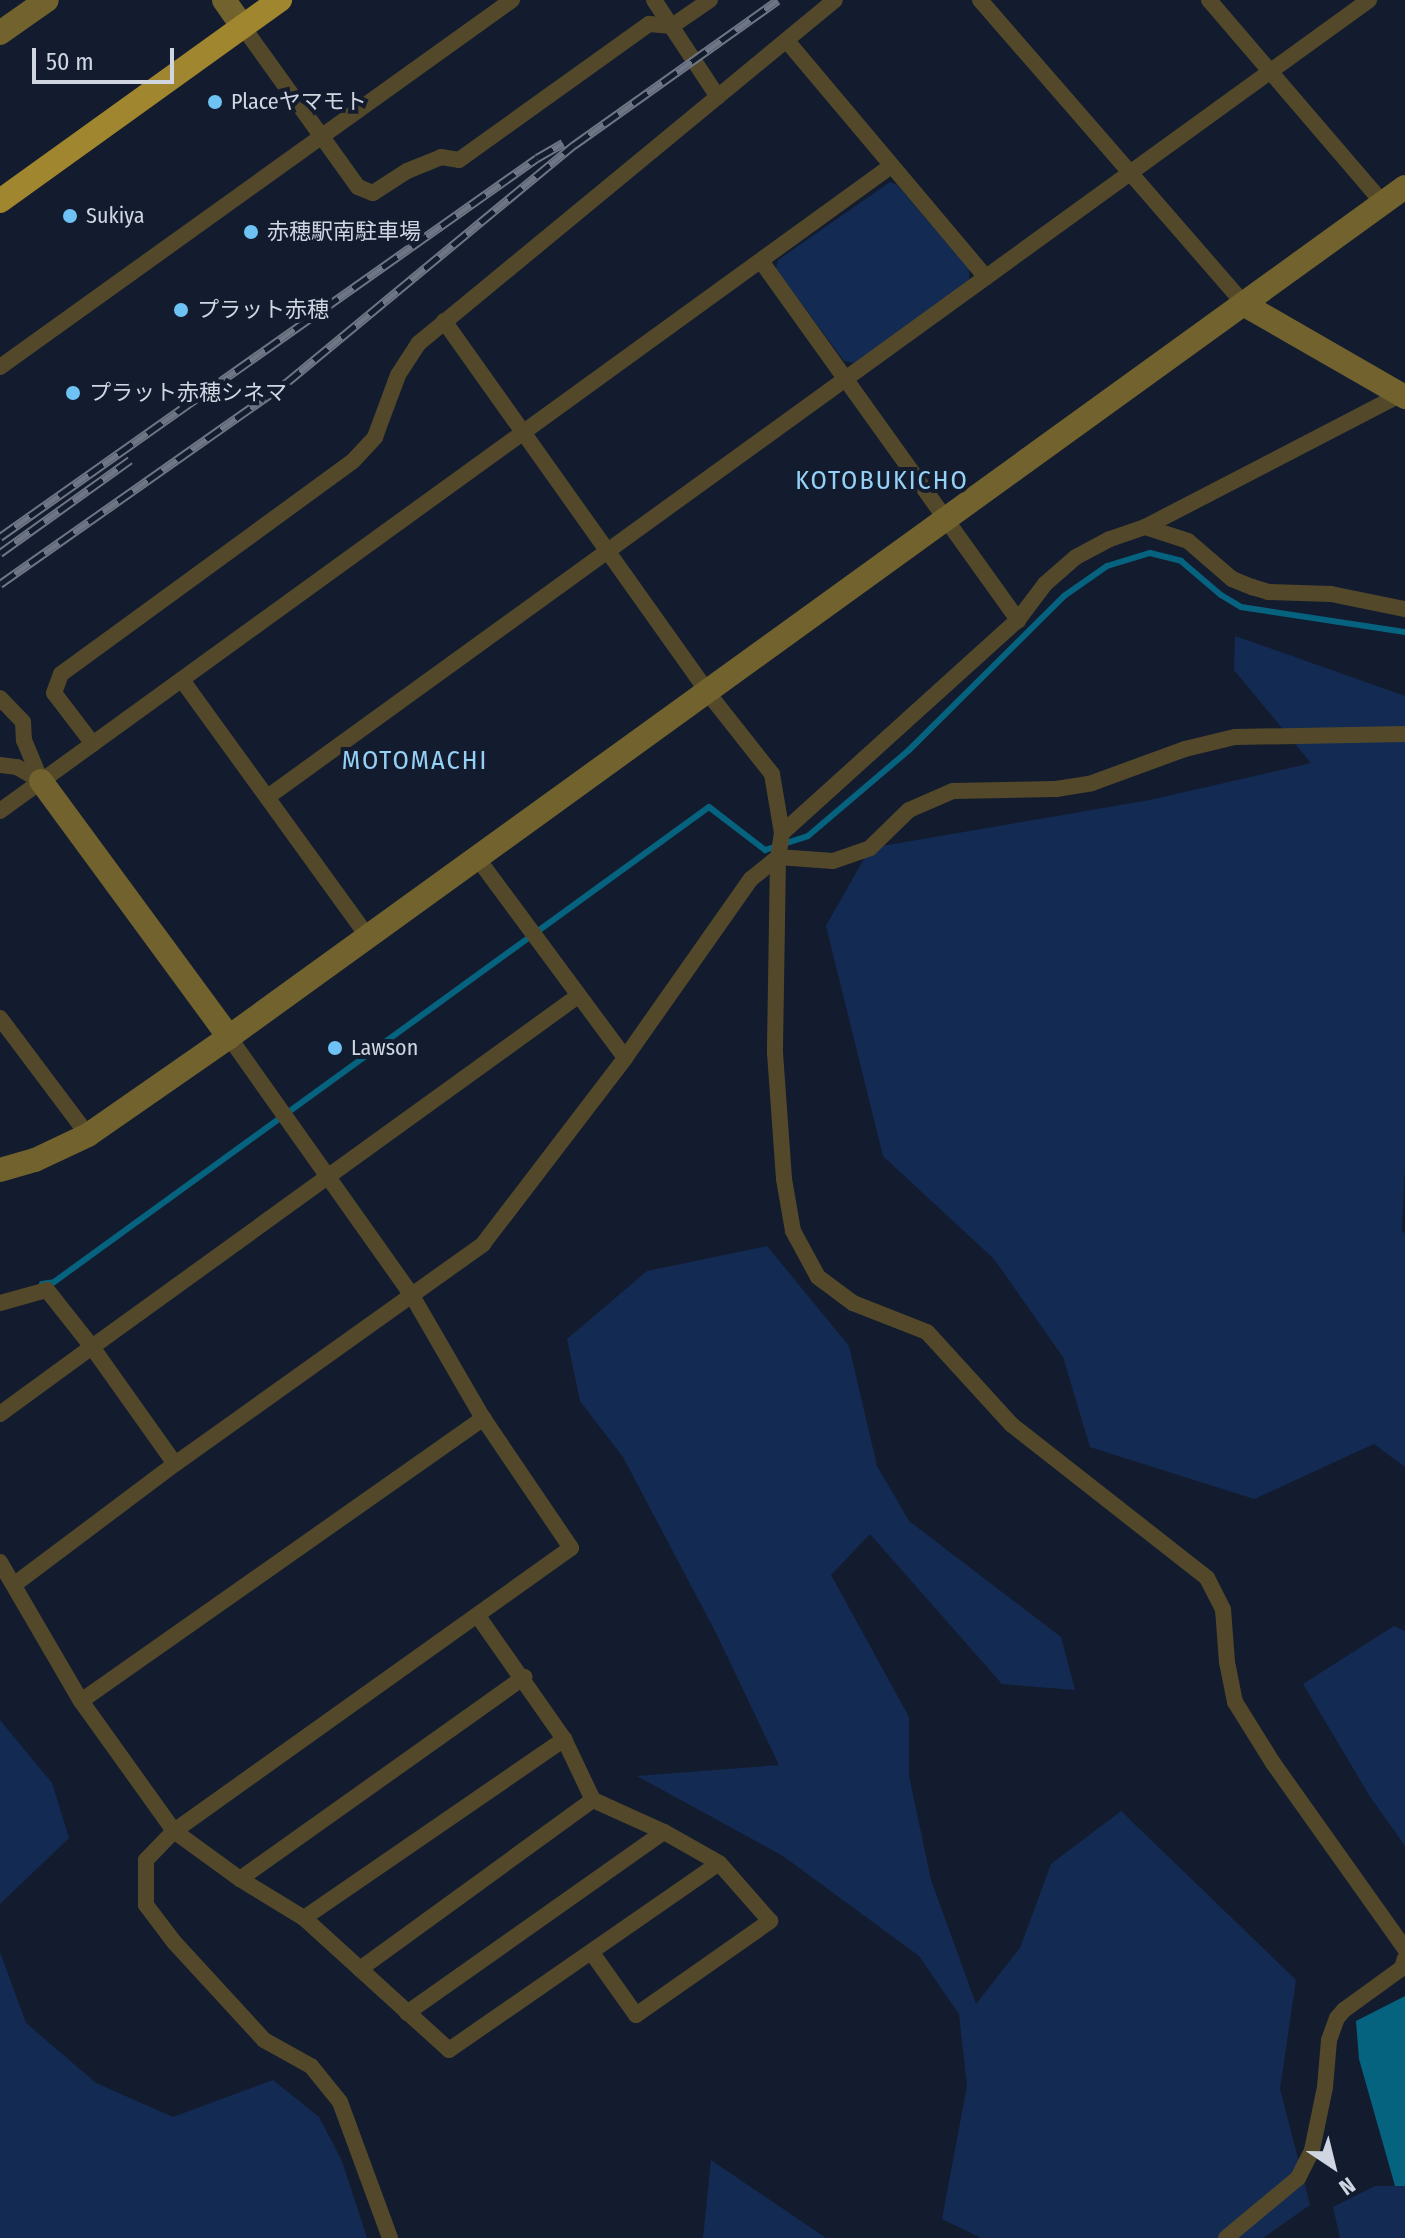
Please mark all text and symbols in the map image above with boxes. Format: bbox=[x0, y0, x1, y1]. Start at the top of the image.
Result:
scale bar bbox=[36, 32, 178, 82]
text: 50 m bbox=[46, 48, 94, 76]
place label: Placeヤマモト bbox=[231, 89, 367, 115]
marker: Placeヤマモト bbox=[206, 93, 224, 111]
place label: Sukiya bbox=[86, 203, 144, 229]
marker: Sukiya bbox=[61, 207, 79, 225]
place label: 赤穂駅南駐車場 bbox=[267, 219, 421, 245]
marker: 赤穂駅南駐車場 bbox=[242, 223, 260, 241]
place label: プラット赤穂 bbox=[197, 297, 329, 323]
marker: プラット赤穂 bbox=[172, 301, 190, 319]
place label: プラット赤穂シネマ bbox=[89, 380, 287, 406]
marker: プラット赤穂シネマ bbox=[64, 384, 82, 402]
district label: KOTOBUKICHO bbox=[795, 465, 969, 497]
district label: MOTOMACHI bbox=[342, 745, 488, 777]
place label: Lawson bbox=[351, 1035, 418, 1061]
marker: Lawson bbox=[326, 1039, 344, 1057]
north arrow bbox=[1293, 2126, 1373, 2206]
text: N bbox=[1334, 2171, 1360, 2201]

